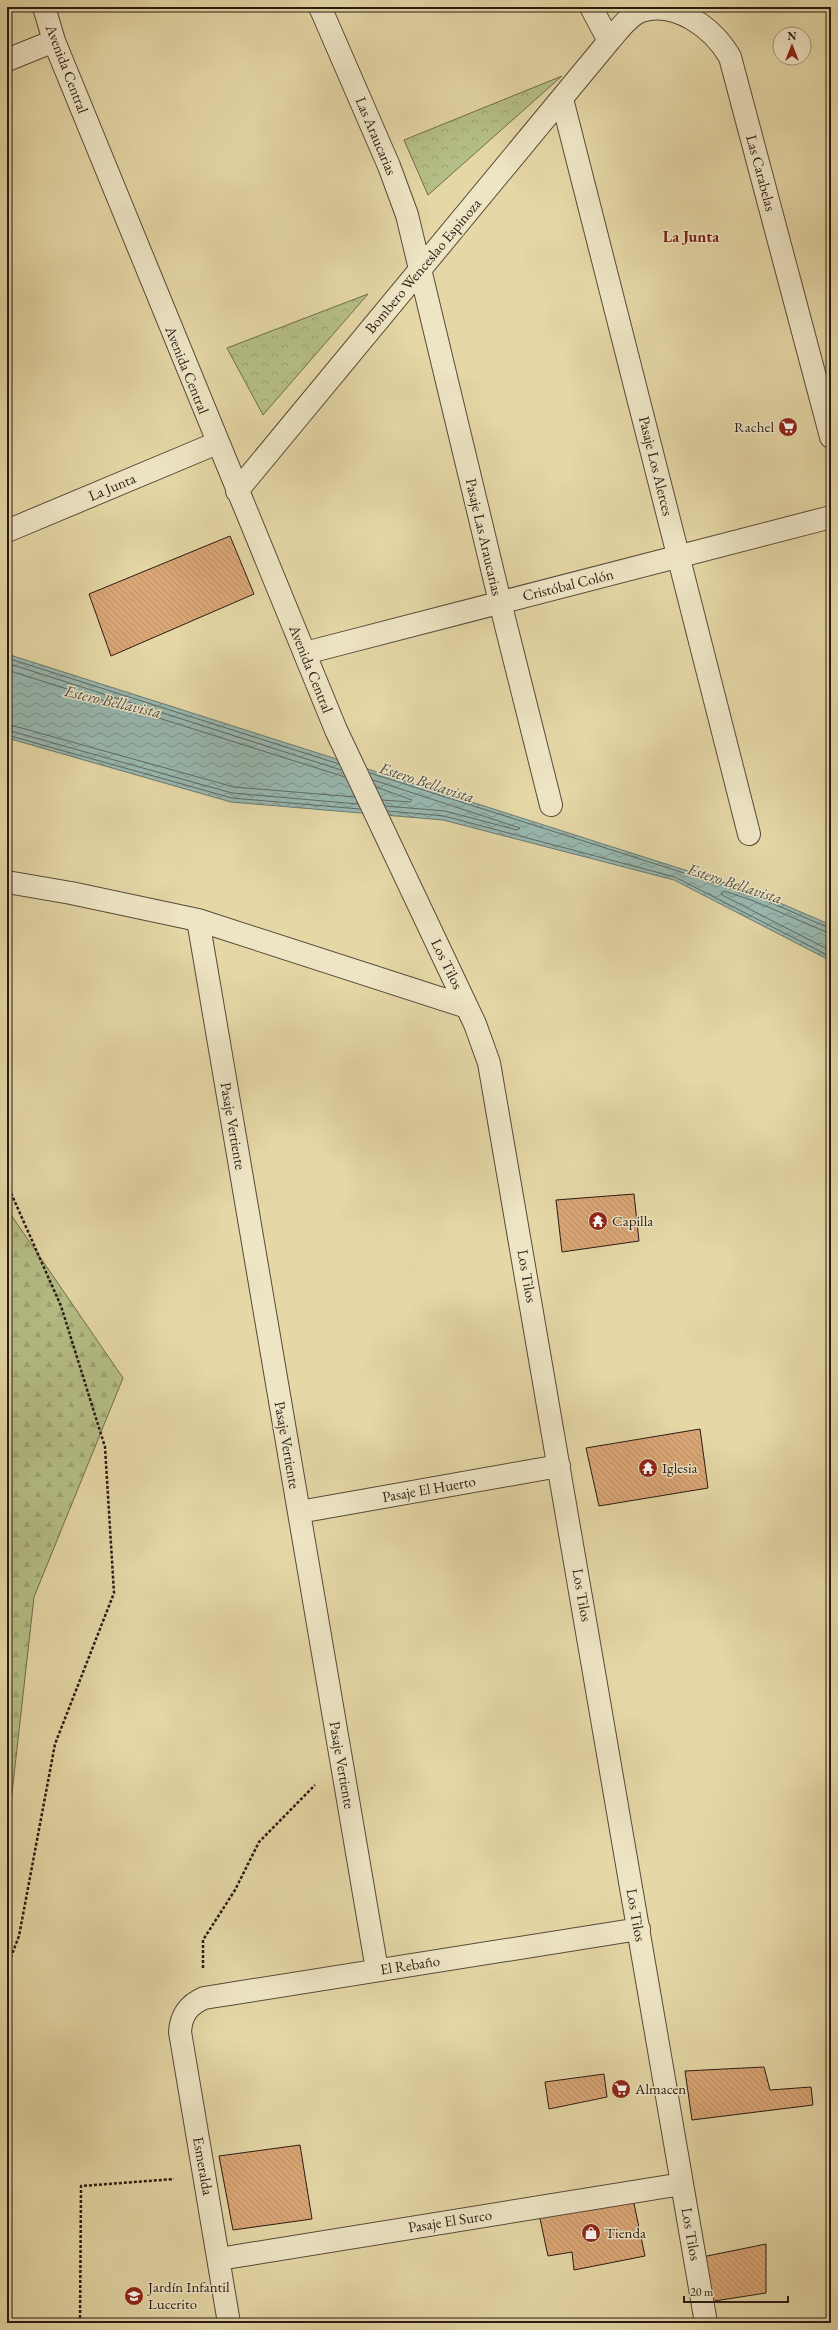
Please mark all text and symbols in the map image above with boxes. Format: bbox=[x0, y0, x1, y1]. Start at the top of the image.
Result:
street label: Avenida Central bbox=[42, 21, 93, 116]
north arrow bbox=[772, 26, 812, 66]
text: N bbox=[788, 29, 797, 43]
street label: Las Araucarias bbox=[351, 94, 402, 178]
street label: Las Carabelas bbox=[742, 133, 781, 213]
street label: Bombero Wenceslao Espinoza bbox=[360, 194, 485, 337]
district label: La Junta bbox=[663, 226, 720, 247]
street label: Avenida Central bbox=[161, 322, 214, 417]
street label: Pasaje Los Alerces bbox=[635, 414, 678, 518]
supermarket icon: Rachel bbox=[777, 416, 799, 438]
place label: Rachel bbox=[734, 417, 774, 436]
street label: La Junta bbox=[85, 468, 138, 505]
street label: Pasaje Las Araucarias bbox=[462, 476, 507, 597]
street label: Cristóbal Colón bbox=[520, 564, 615, 605]
street label: Avenida Central bbox=[285, 621, 338, 716]
water label: Estero Bellavista bbox=[62, 680, 163, 723]
water label: Estero Bellavista bbox=[376, 757, 477, 808]
water label: Estero Bellavista bbox=[684, 858, 785, 909]
street label: Los Tilos bbox=[427, 936, 468, 992]
street label: Pasaje Vertiente bbox=[216, 1081, 251, 1171]
temple icon: Capilla bbox=[587, 1210, 609, 1232]
place label: Capilla bbox=[612, 1211, 653, 1230]
street label: Los Tilos bbox=[513, 1248, 542, 1304]
street label: Pasaje Vertiente bbox=[270, 1400, 305, 1490]
temple icon: Iglesia bbox=[637, 1457, 659, 1479]
place label: Iglesia bbox=[662, 1458, 698, 1477]
street label: Pasaje El Huerto bbox=[381, 1471, 477, 1506]
street label: Los Tilos bbox=[568, 1567, 597, 1623]
street label: Pasaje Vertiente bbox=[325, 1720, 360, 1810]
street label: Los Tilos bbox=[622, 1887, 651, 1943]
street label: El Rebaño bbox=[379, 1950, 441, 1979]
supermarket icon: Almacen bbox=[610, 2078, 632, 2100]
place label: Almacen bbox=[634, 2079, 686, 2098]
street label: Esmeralda bbox=[189, 2135, 218, 2197]
street label: Pasaje El Surco bbox=[407, 2205, 493, 2237]
street label: Los Tilos bbox=[677, 2206, 706, 2262]
shop icon: Tienda bbox=[580, 2222, 602, 2244]
place label: Tienda bbox=[605, 2223, 646, 2242]
place label: Jardín Infantil Lucerito bbox=[146, 2277, 230, 2313]
scale bar bbox=[684, 2278, 788, 2304]
text: 20 m bbox=[690, 2284, 714, 2300]
school or university icon: Jardín Infantil Lucerito bbox=[123, 2285, 145, 2307]

